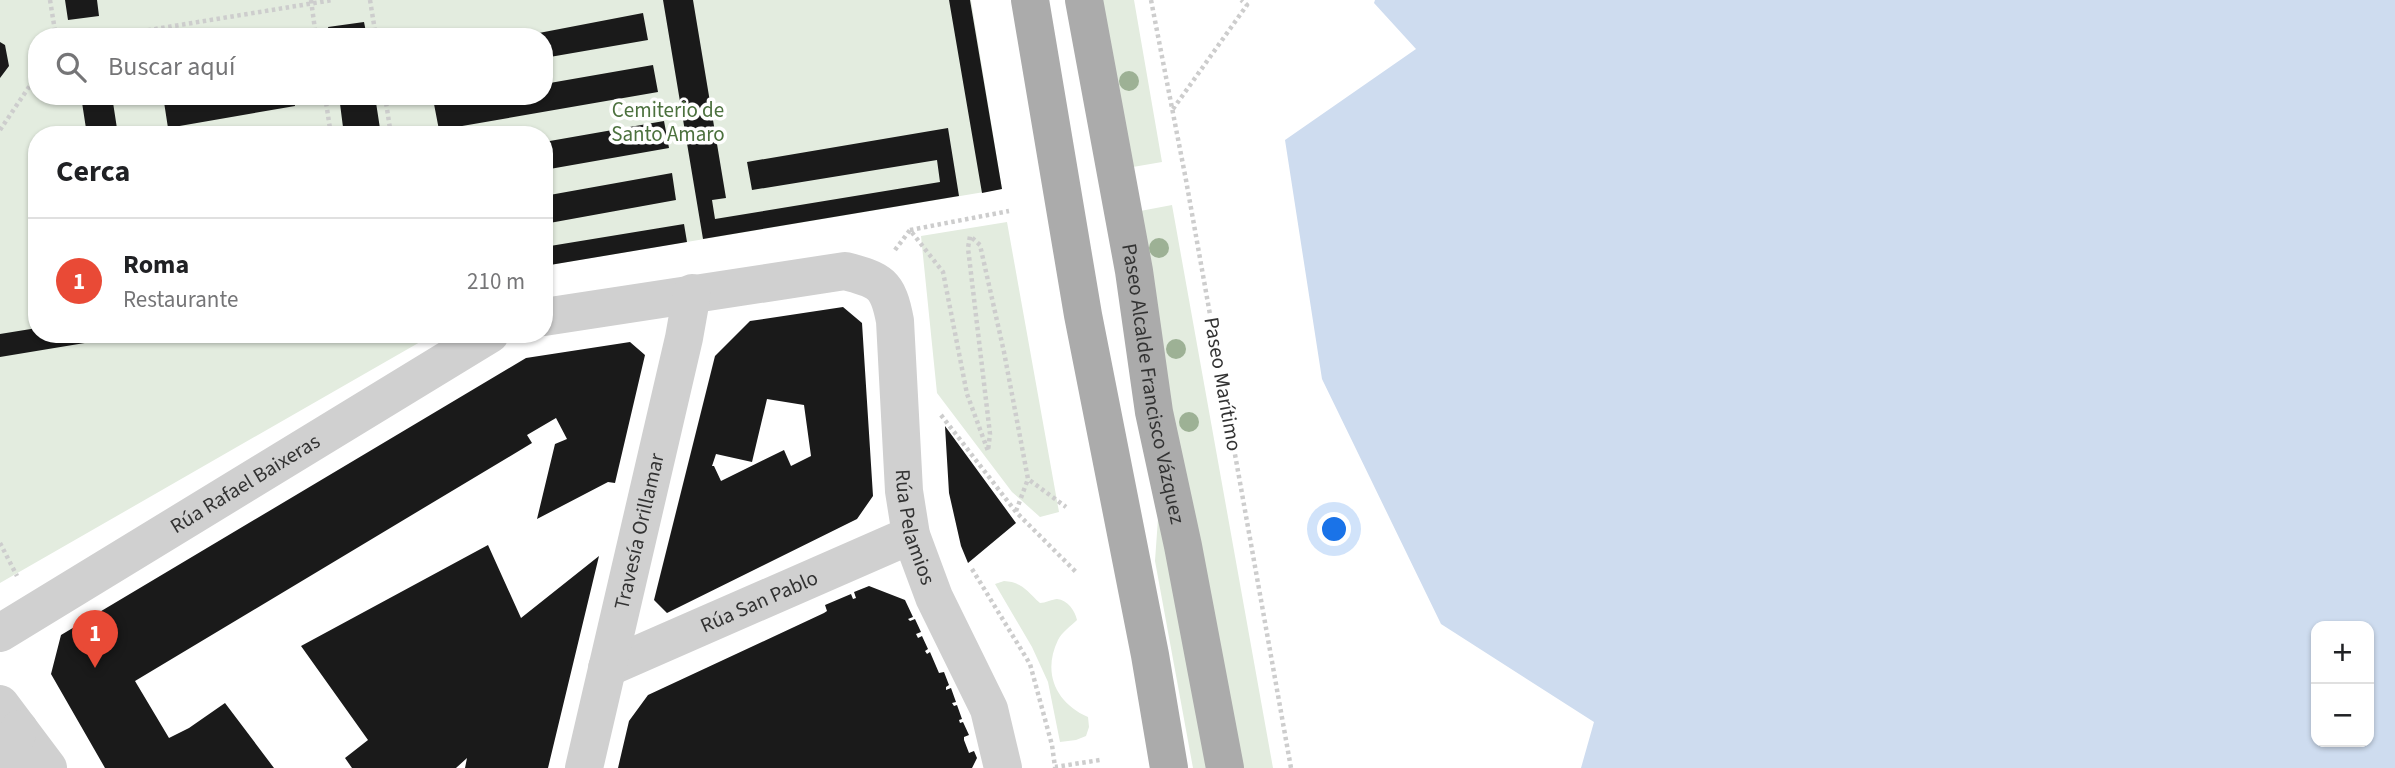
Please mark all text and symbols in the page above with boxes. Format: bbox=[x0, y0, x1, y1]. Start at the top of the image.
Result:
search box bbox=[28, 28, 553, 105]
icon: search bbox=[52, 48, 90, 86]
text: Buscar aquí bbox=[108, 48, 235, 85]
park label: Cemiterio de Santo Amaro bbox=[611, 95, 725, 149]
text: Cerca bbox=[56, 150, 130, 193]
street label: Paseo Alcalde Francisco Vázquez bbox=[1114, 241, 1193, 527]
text: Roma bbox=[123, 246, 189, 283]
text: 1 bbox=[73, 265, 85, 298]
text: 210 m bbox=[467, 265, 525, 298]
text: Restaurante bbox=[123, 283, 238, 316]
street label: Paseo Marítimo bbox=[1196, 315, 1250, 453]
street label: Rúa Rafael Baixeras bbox=[164, 426, 326, 541]
street label: Travesía Orillamar bbox=[606, 449, 672, 612]
street label: Rúa Pelamios bbox=[888, 468, 943, 589]
your location bbox=[1317, 512, 1351, 546]
street label: Rúa San Pablo bbox=[696, 563, 823, 640]
pin: 1 bbox=[72, 610, 118, 668]
map controls bbox=[2311, 621, 2374, 747]
button: + bbox=[2311, 621, 2374, 684]
button: − bbox=[2311, 684, 2374, 747]

